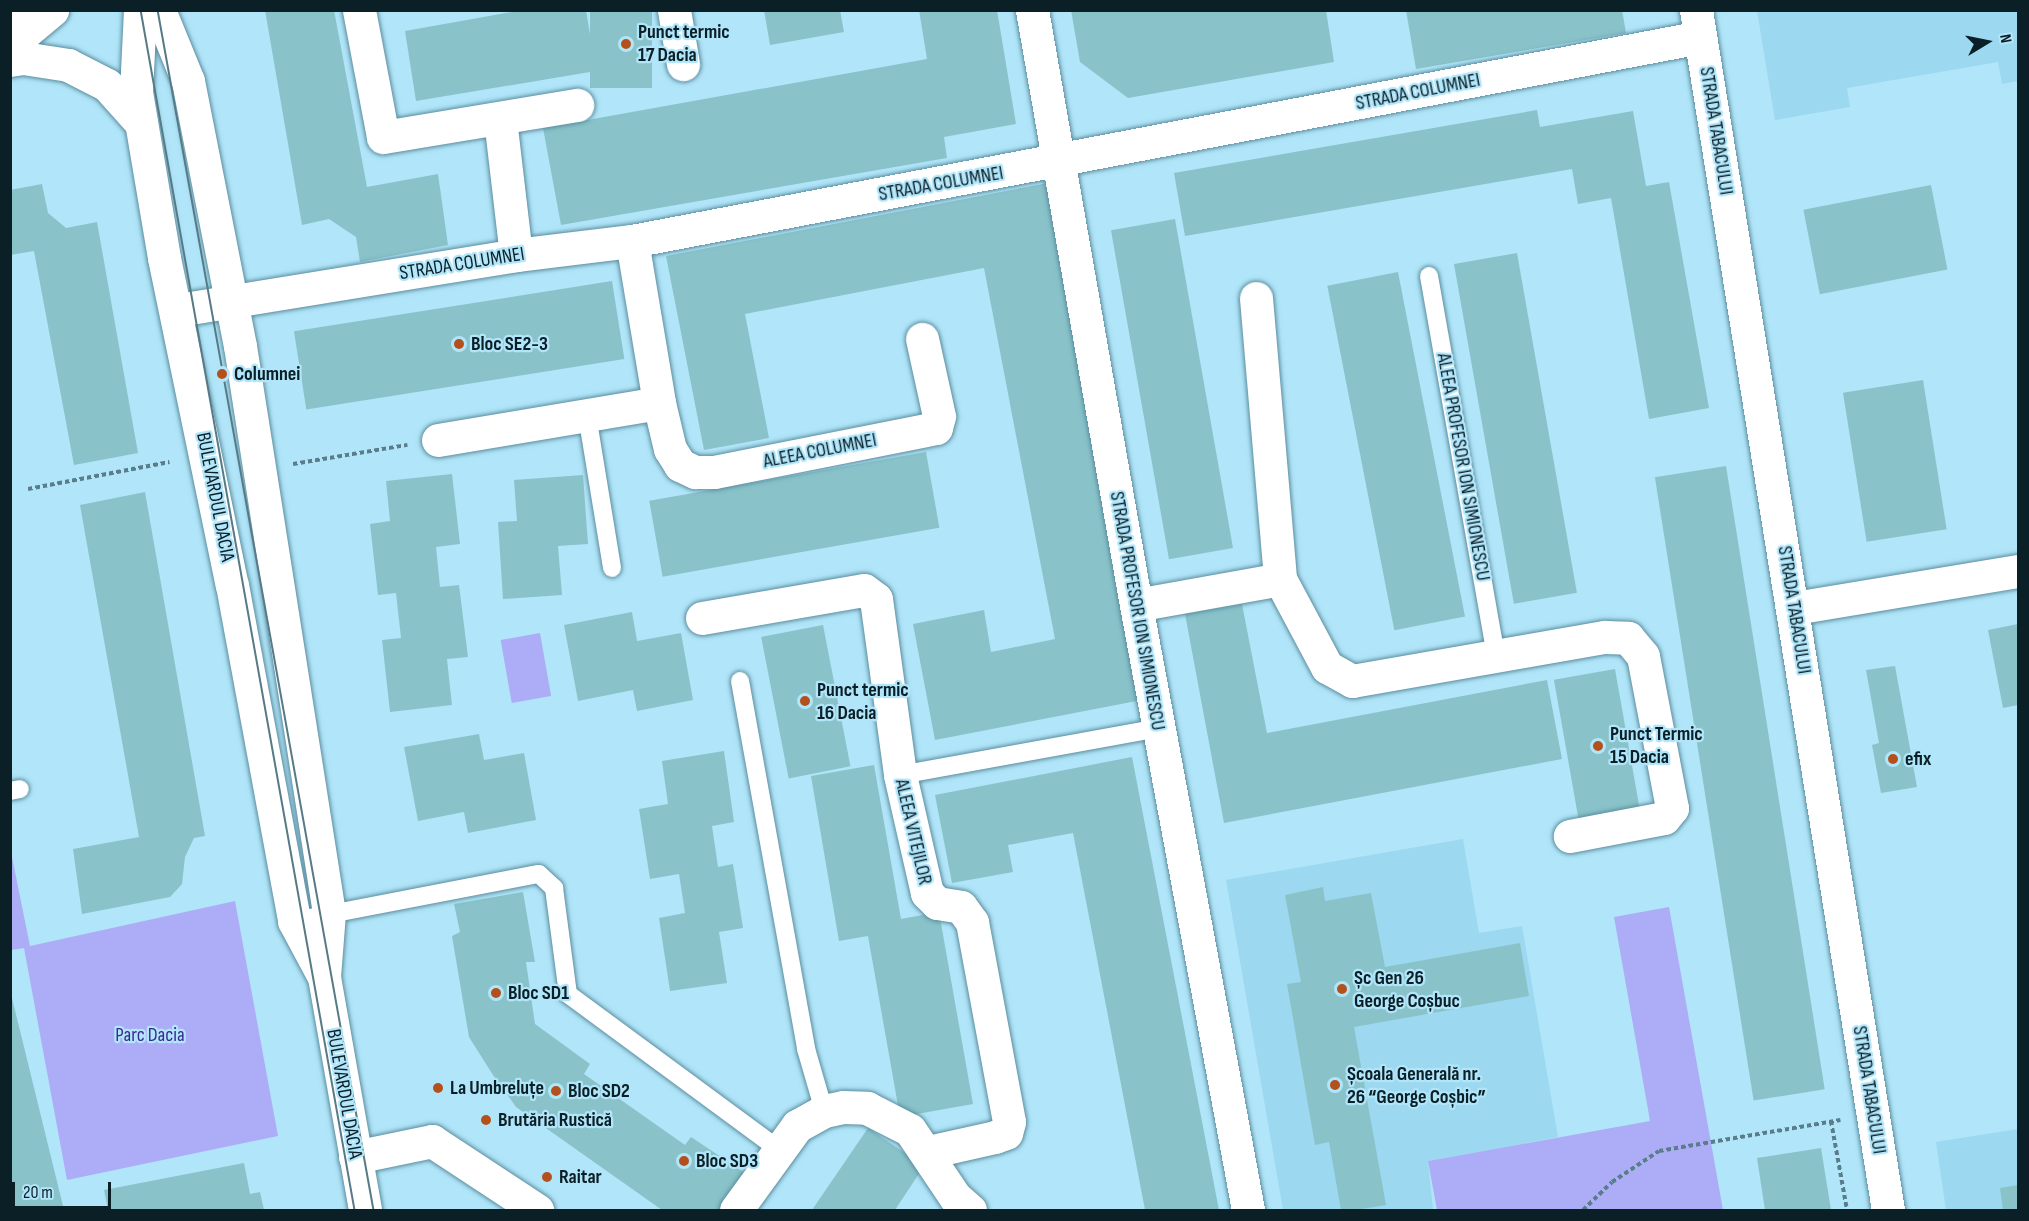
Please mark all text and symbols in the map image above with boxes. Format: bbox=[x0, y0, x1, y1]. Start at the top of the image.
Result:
north arrow bbox=[1957, 12, 2017, 72]
place label: Punct termic 17 Dacia bbox=[638, 20, 730, 67]
text: N bbox=[1995, 33, 2015, 45]
marker: Punct termic 17 Dacia bbox=[619, 37, 633, 51]
street label: STRADA TABACULUI bbox=[1694, 65, 1738, 197]
street label: STRADA COLUMNEI bbox=[1354, 68, 1482, 116]
street label: STRADA COLUMNEI bbox=[877, 161, 1005, 207]
street label: STRADA COLUMNEI bbox=[398, 242, 526, 286]
place label: Bloc SE2-3 bbox=[471, 332, 548, 356]
marker: Bloc SE2-3 bbox=[452, 337, 466, 351]
street label: ALEEA PROFESOR ION SIMIONESCU bbox=[1431, 351, 1495, 583]
place label: Columnei bbox=[234, 362, 300, 386]
marker: Columnei bbox=[215, 367, 229, 381]
street label: ALEEA COLUMNEI bbox=[761, 428, 879, 474]
street label: BULEVARDUL DACIA bbox=[191, 430, 239, 564]
street label: STRADA PROFESOR ION SIMIONESCU bbox=[1104, 490, 1170, 732]
street label: STRADA TABACULUI bbox=[1772, 544, 1816, 676]
place label: Punct termic 16 Dacia bbox=[817, 678, 909, 725]
marker: Punct termic 16 Dacia bbox=[798, 694, 812, 708]
place label: Punct Termic 15 Dacia bbox=[1610, 722, 1703, 769]
marker: Punct Termic 15 Dacia bbox=[1591, 739, 1605, 753]
place label: efix bbox=[1905, 747, 1931, 771]
marker: efix bbox=[1886, 752, 1900, 766]
street label: ALEEA VITEJILOR bbox=[889, 777, 937, 887]
place label: Șc Gen 26 George Coșbuc bbox=[1354, 966, 1460, 1013]
place label: Bloc SD1 bbox=[508, 981, 569, 1005]
marker: Șc Gen 26 George Coșbuc bbox=[1335, 982, 1349, 996]
marker: Bloc SD1 bbox=[489, 986, 503, 1000]
park label: Parc Dacia bbox=[115, 1023, 185, 1047]
street label: STRADA TABACULUI bbox=[1847, 1024, 1891, 1156]
street label: BULEVARDUL DACIA bbox=[321, 1027, 367, 1161]
place label: Școala Generală nr. 26 “George Coșbic” bbox=[1347, 1062, 1486, 1109]
place label: La Umbreluțe bbox=[450, 1076, 544, 1100]
marker: Școala Generală nr. 26 “George Coșbic” bbox=[1328, 1078, 1342, 1092]
place label: Bloc SD2 bbox=[568, 1079, 630, 1103]
marker: La Umbreluțe bbox=[431, 1081, 445, 1095]
marker: Bloc SD2 bbox=[549, 1084, 563, 1098]
place label: Brutăria Rustică bbox=[498, 1108, 612, 1132]
marker: Brutăria Rustică bbox=[479, 1113, 493, 1127]
place label: Bloc SD3 bbox=[696, 1149, 758, 1173]
marker: Bloc SD3 bbox=[677, 1154, 691, 1168]
place label: Raitar bbox=[559, 1165, 602, 1189]
scale bar bbox=[15, 1170, 114, 1208]
marker: Raitar bbox=[540, 1170, 554, 1184]
text: 20 m bbox=[23, 1182, 53, 1203]

